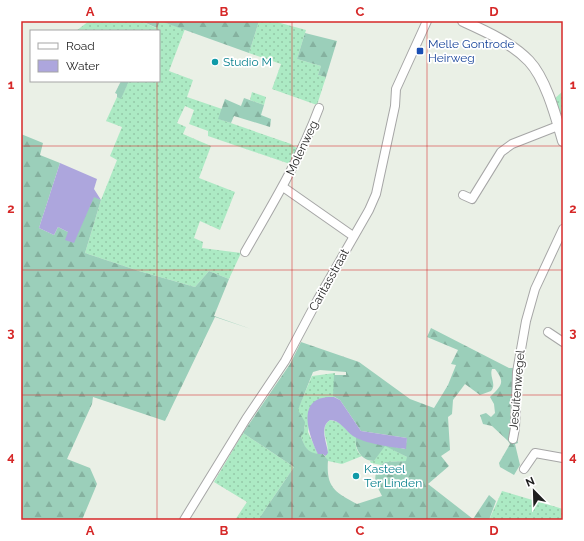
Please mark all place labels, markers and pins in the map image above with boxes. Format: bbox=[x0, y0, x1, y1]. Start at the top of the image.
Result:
place label: Melle Gontrode Heirweg bbox=[428, 37, 514, 65]
marker: Melle Gontrode Heirweg bbox=[415, 46, 425, 56]
place label: Studio M bbox=[223, 55, 272, 69]
marker: Studio M bbox=[210, 57, 220, 67]
place label: Kasteel Ter Linden bbox=[364, 462, 422, 490]
marker: Kasteel Ter Linden bbox=[351, 471, 361, 481]

